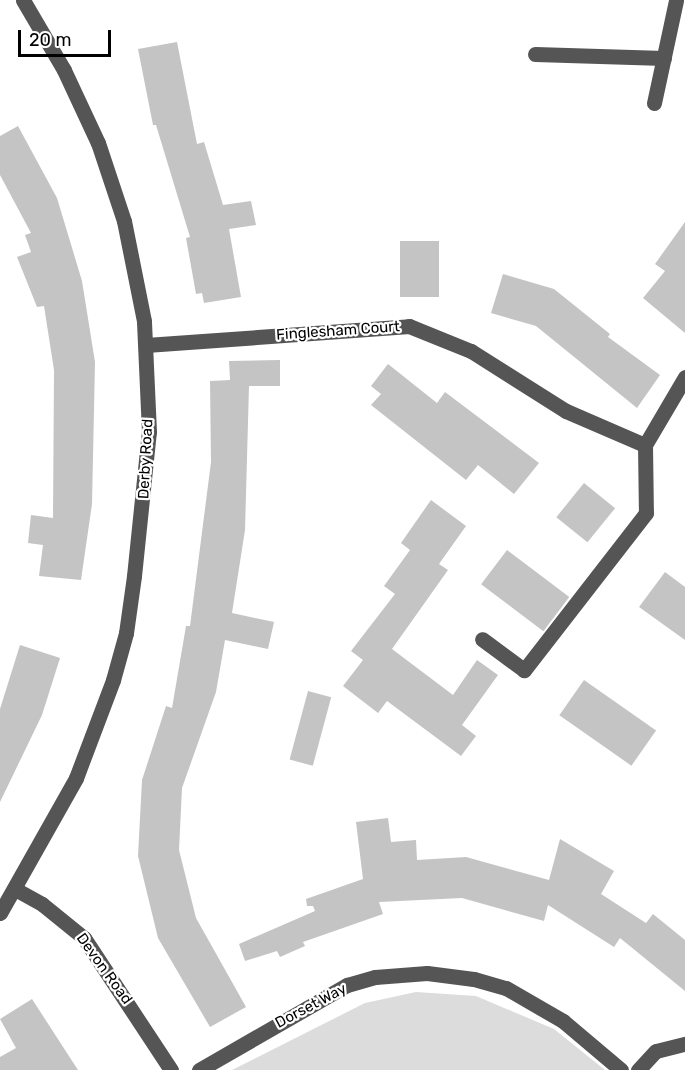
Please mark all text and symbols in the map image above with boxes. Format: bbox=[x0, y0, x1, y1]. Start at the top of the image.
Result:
scale bar bbox=[21, 18, 114, 56]
text: 20 m bbox=[29, 29, 71, 51]
street label: Finglesham Court bbox=[276, 318, 400, 344]
street label: Derby Road bbox=[135, 418, 157, 500]
street label: Devon Road bbox=[72, 930, 136, 1008]
street label: Dorset Way bbox=[272, 980, 350, 1032]

